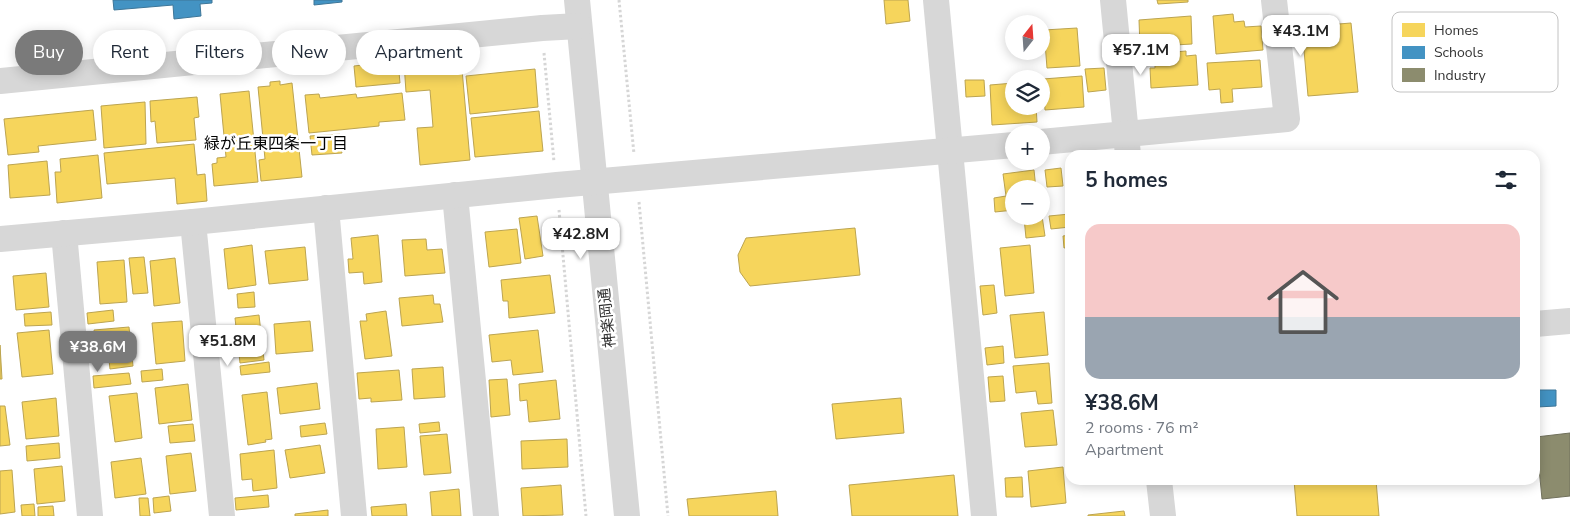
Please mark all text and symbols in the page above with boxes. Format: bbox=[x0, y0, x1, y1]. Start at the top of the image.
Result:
legend bbox=[1392, 12, 1558, 92]
north arrow bbox=[1005, 15, 1050, 60]
map controls bbox=[1005, 15, 1050, 225]
pin: ¥43.1M bbox=[1260, 15, 1342, 57]
text: ¥43.1M bbox=[1273, 20, 1329, 42]
text: Homes bbox=[1434, 21, 1479, 40]
chip: Buy bbox=[15, 30, 83, 75]
chip: Rent bbox=[93, 30, 166, 75]
chip: Filters bbox=[176, 30, 262, 75]
chip: New bbox=[272, 30, 346, 75]
chip: Apartment bbox=[356, 30, 480, 75]
pin: ¥57.1M bbox=[1100, 34, 1182, 76]
text: ¥57.1M bbox=[1113, 39, 1169, 61]
text: Schools bbox=[1434, 43, 1484, 62]
text: Industry bbox=[1434, 66, 1487, 85]
button: layers bbox=[1005, 70, 1050, 115]
button: + bbox=[1005, 125, 1050, 170]
district label: 緑が丘東四条一丁目 bbox=[204, 133, 348, 155]
text: 5 homes bbox=[1085, 166, 1168, 194]
icon: filters bbox=[1492, 166, 1520, 194]
button: − bbox=[1005, 180, 1050, 225]
pin: ¥42.8M bbox=[540, 218, 622, 260]
text: ¥42.8M bbox=[553, 223, 609, 245]
icon: home bbox=[1258, 257, 1348, 347]
street label: 神楽岡通 bbox=[594, 287, 620, 349]
pin: ¥51.8M bbox=[187, 324, 269, 367]
pin: ¥38.6M bbox=[57, 330, 139, 373]
text: ¥51.8M bbox=[200, 330, 256, 352]
text: ¥38.6M bbox=[70, 336, 126, 358]
text: ¥38.6M bbox=[1085, 389, 1159, 417]
text: 2 rooms · 76 m² bbox=[1085, 417, 1198, 439]
text: Apartment bbox=[1085, 439, 1163, 461]

